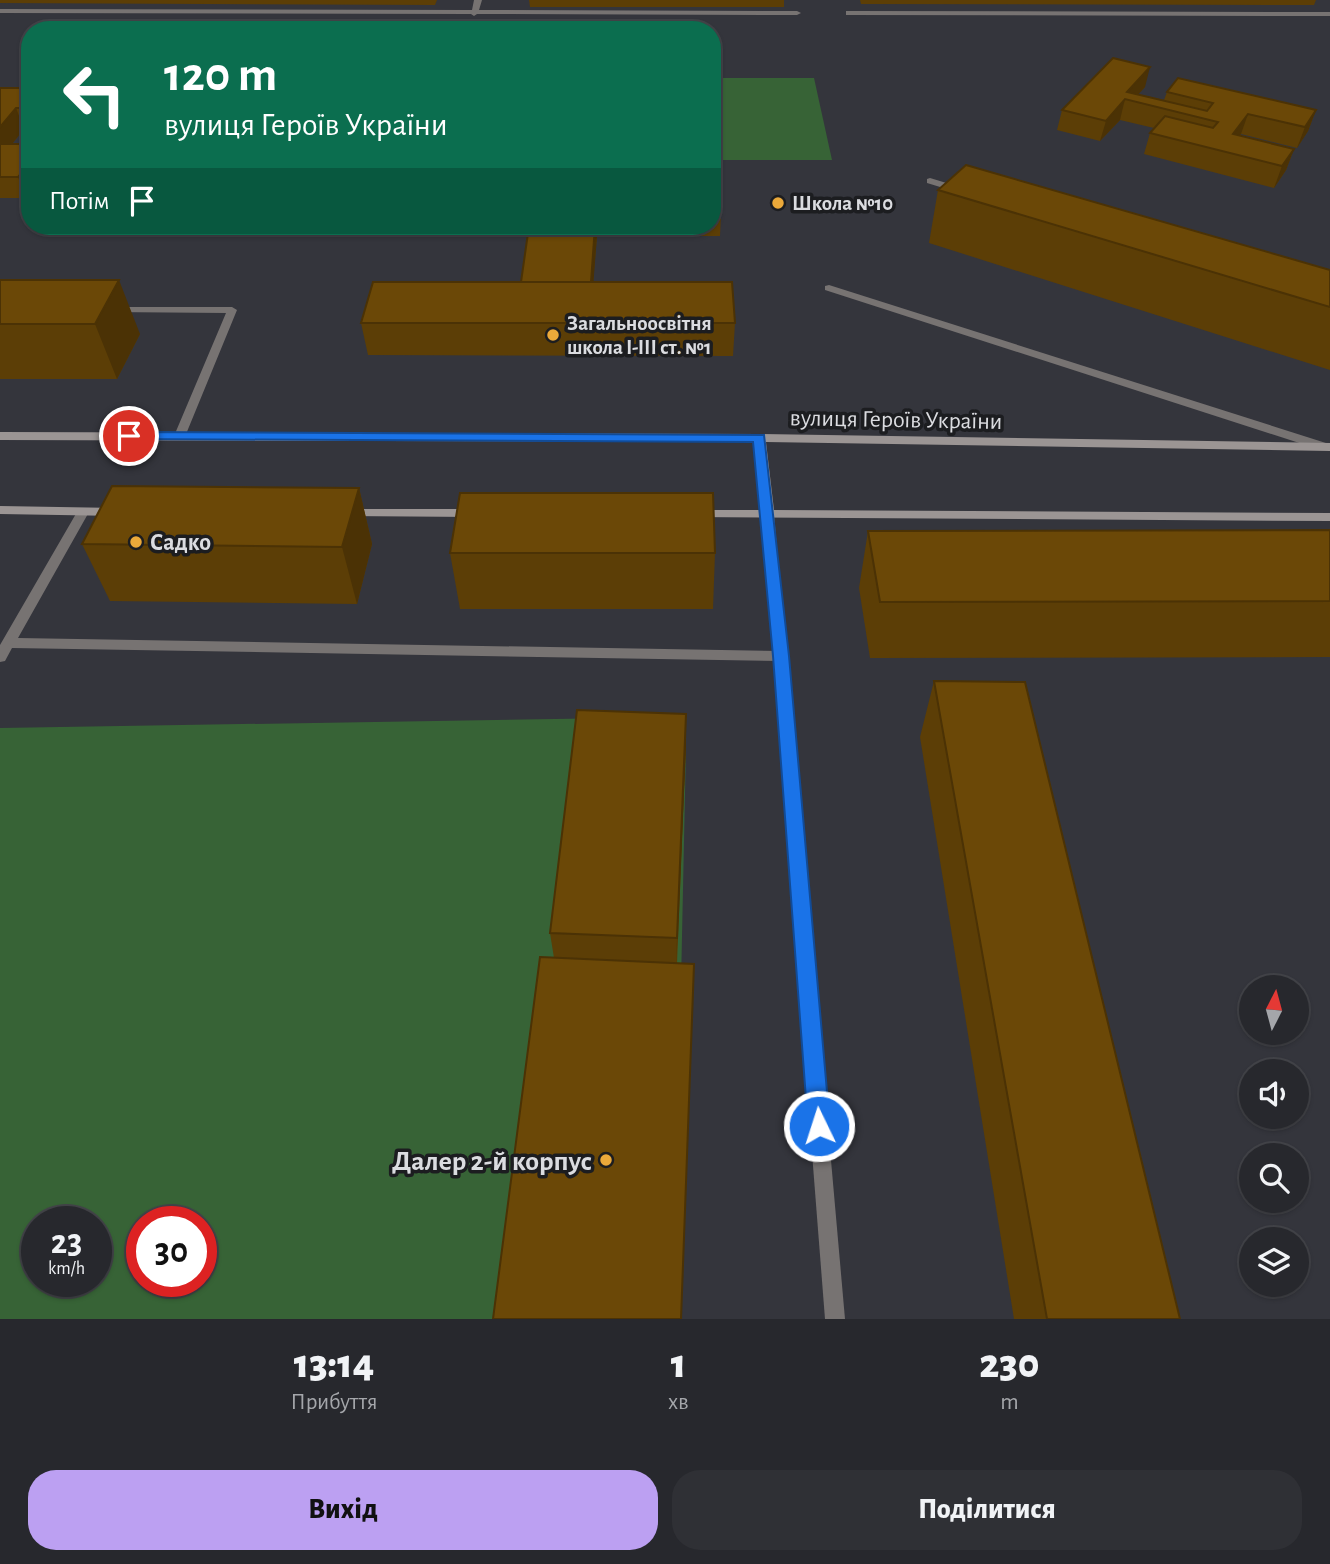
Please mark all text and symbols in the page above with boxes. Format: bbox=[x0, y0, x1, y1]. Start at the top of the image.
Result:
icon: left bbox=[49, 49, 140, 140]
text: 120 m bbox=[164, 51, 277, 100]
text: вулиця Героїв України bbox=[164, 109, 448, 141]
icon: arrive bbox=[123, 182, 161, 220]
text: Потім bbox=[49, 188, 109, 214]
place label: Школа №10 bbox=[792, 193, 893, 214]
marker: Школа №10 bbox=[770, 195, 786, 211]
place label: Загальноосвітня школа І-ІІІ ст. №1 bbox=[567, 313, 712, 358]
marker: Загальноосвітня школа І-ІІІ ст. №1 bbox=[545, 327, 561, 343]
pin bbox=[99, 406, 159, 466]
street label: вулиця Героїв України bbox=[789, 406, 1003, 434]
icon: arrive bbox=[110, 417, 148, 455]
place label: Садко bbox=[150, 531, 211, 555]
marker: Садко bbox=[128, 534, 144, 550]
north arrow bbox=[1239, 975, 1309, 1045]
map controls bbox=[1239, 975, 1309, 1297]
button: sound bbox=[1239, 1059, 1309, 1129]
position arrow bbox=[782, 1089, 856, 1163]
button: search bbox=[1239, 1143, 1309, 1213]
place label: Далер 2-й корпус bbox=[392, 1148, 592, 1176]
marker: Далер 2-й корпус bbox=[598, 1152, 614, 1168]
speed limit sign: 30 bbox=[126, 1206, 217, 1297]
text: 23 bbox=[51, 1225, 82, 1260]
button: layers bbox=[1239, 1227, 1309, 1297]
text: km/h bbox=[48, 1260, 85, 1278]
text: 13:14 bbox=[294, 1343, 374, 1385]
text: 1 bbox=[671, 1343, 686, 1385]
text: 230 bbox=[979, 1343, 1040, 1385]
text: Прибуття bbox=[290, 1391, 378, 1414]
text: хв bbox=[668, 1391, 689, 1414]
text: m bbox=[1000, 1391, 1019, 1414]
button: Вихід bbox=[28, 1470, 658, 1550]
button: Поділитися bbox=[672, 1470, 1302, 1550]

